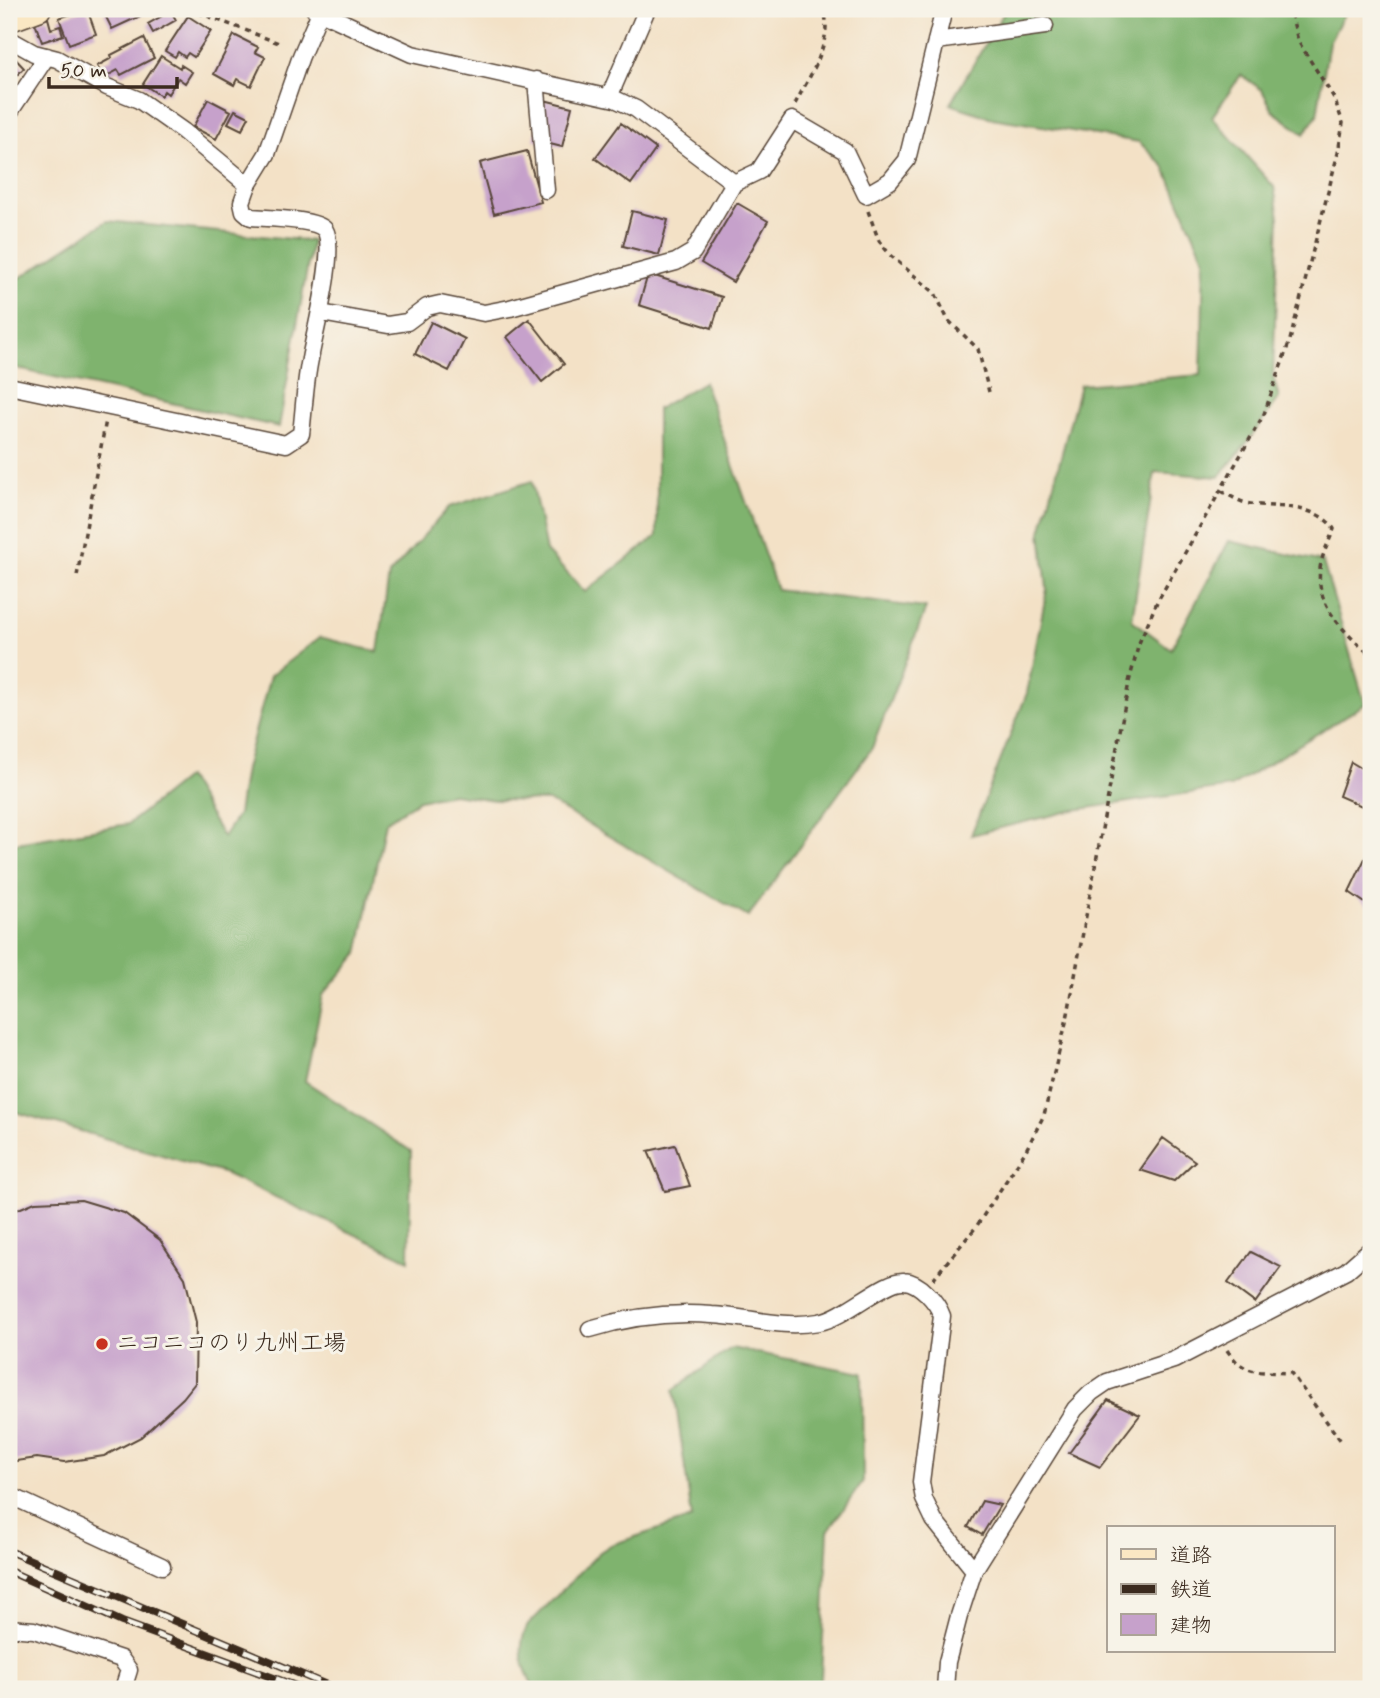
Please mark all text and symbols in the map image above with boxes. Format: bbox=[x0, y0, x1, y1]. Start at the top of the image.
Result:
scale bar bbox=[49, 46, 177, 90]
text: 50 m bbox=[60, 57, 107, 85]
place label: ニコニコのり九州工場 bbox=[116, 1329, 346, 1359]
marker: ニコニコのり九州工場 bbox=[94, 1336, 110, 1352]
legend bbox=[1107, 1526, 1334, 1652]
text: 道路 bbox=[1170, 1542, 1212, 1570]
text: 鉄道 bbox=[1170, 1576, 1212, 1604]
text: 建物 bbox=[1170, 1612, 1212, 1640]

